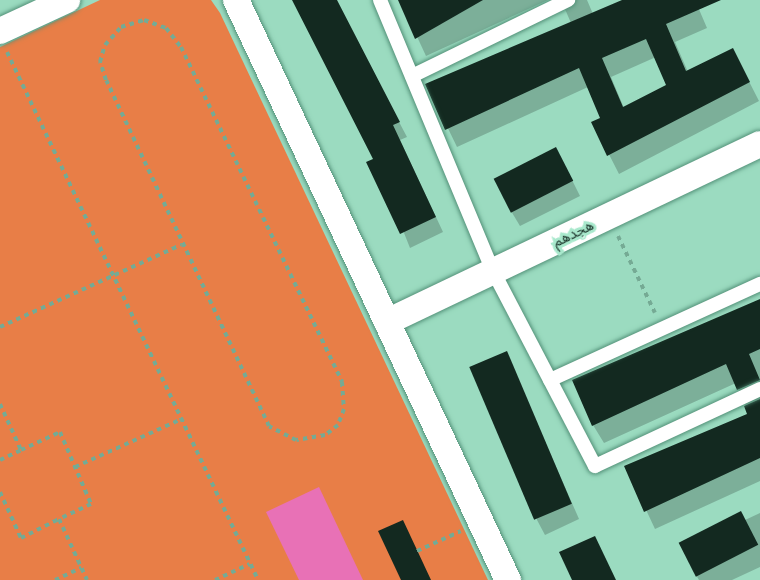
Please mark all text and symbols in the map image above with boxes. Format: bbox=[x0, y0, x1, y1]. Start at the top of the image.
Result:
street label: هجدهم bbox=[550, 215, 596, 251]

